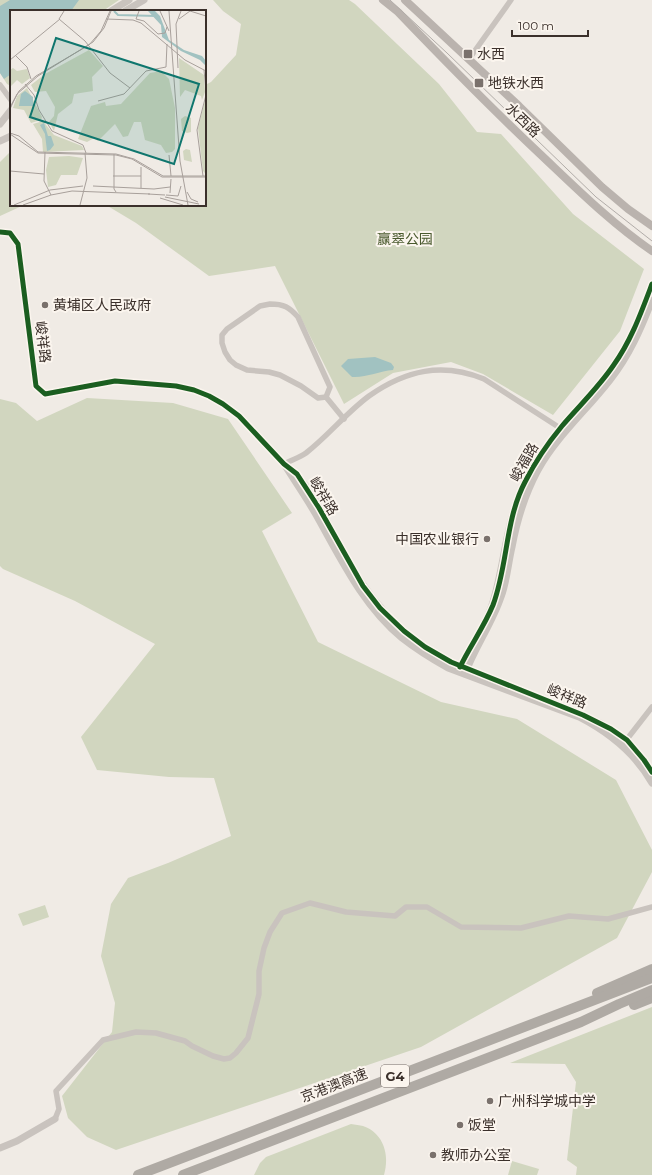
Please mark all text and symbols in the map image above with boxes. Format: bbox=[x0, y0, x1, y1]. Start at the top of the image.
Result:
inset map bbox=[10, 10, 206, 206]
scale bar bbox=[512, 12, 588, 38]
text: 100 m bbox=[518, 18, 554, 33]
place label: 水西 bbox=[477, 45, 505, 63]
marker: 水西 bbox=[462, 48, 474, 60]
place label: 地铁水西 bbox=[488, 74, 544, 92]
marker: 地铁水西 bbox=[473, 77, 485, 89]
street label: 水西路 bbox=[502, 99, 544, 141]
park label: 赢翠公园 bbox=[377, 230, 433, 248]
place label: 黄埔区人民政府 bbox=[53, 296, 151, 314]
marker: 黄埔区人民政府 bbox=[40, 300, 50, 310]
street label: 峻祥路 bbox=[32, 320, 54, 364]
street label: 峻福路 bbox=[506, 439, 542, 485]
street label: 峻祥路 bbox=[305, 473, 343, 519]
place label: 中国农业银行 bbox=[395, 530, 479, 548]
marker: 中国农业银行 bbox=[482, 534, 492, 544]
street label: 峻祥路 bbox=[544, 680, 590, 712]
street label: 京港澳高速 bbox=[298, 1064, 370, 1106]
road number: G4 bbox=[381, 1065, 409, 1087]
place label: 广州科学城中学 bbox=[498, 1092, 596, 1110]
marker: 广州科学城中学 bbox=[485, 1096, 495, 1106]
place label: 饭堂 bbox=[468, 1116, 496, 1134]
marker: 饭堂 bbox=[455, 1120, 465, 1130]
place label: 教师办公室 bbox=[441, 1146, 511, 1164]
marker: 教师办公室 bbox=[428, 1150, 438, 1160]

